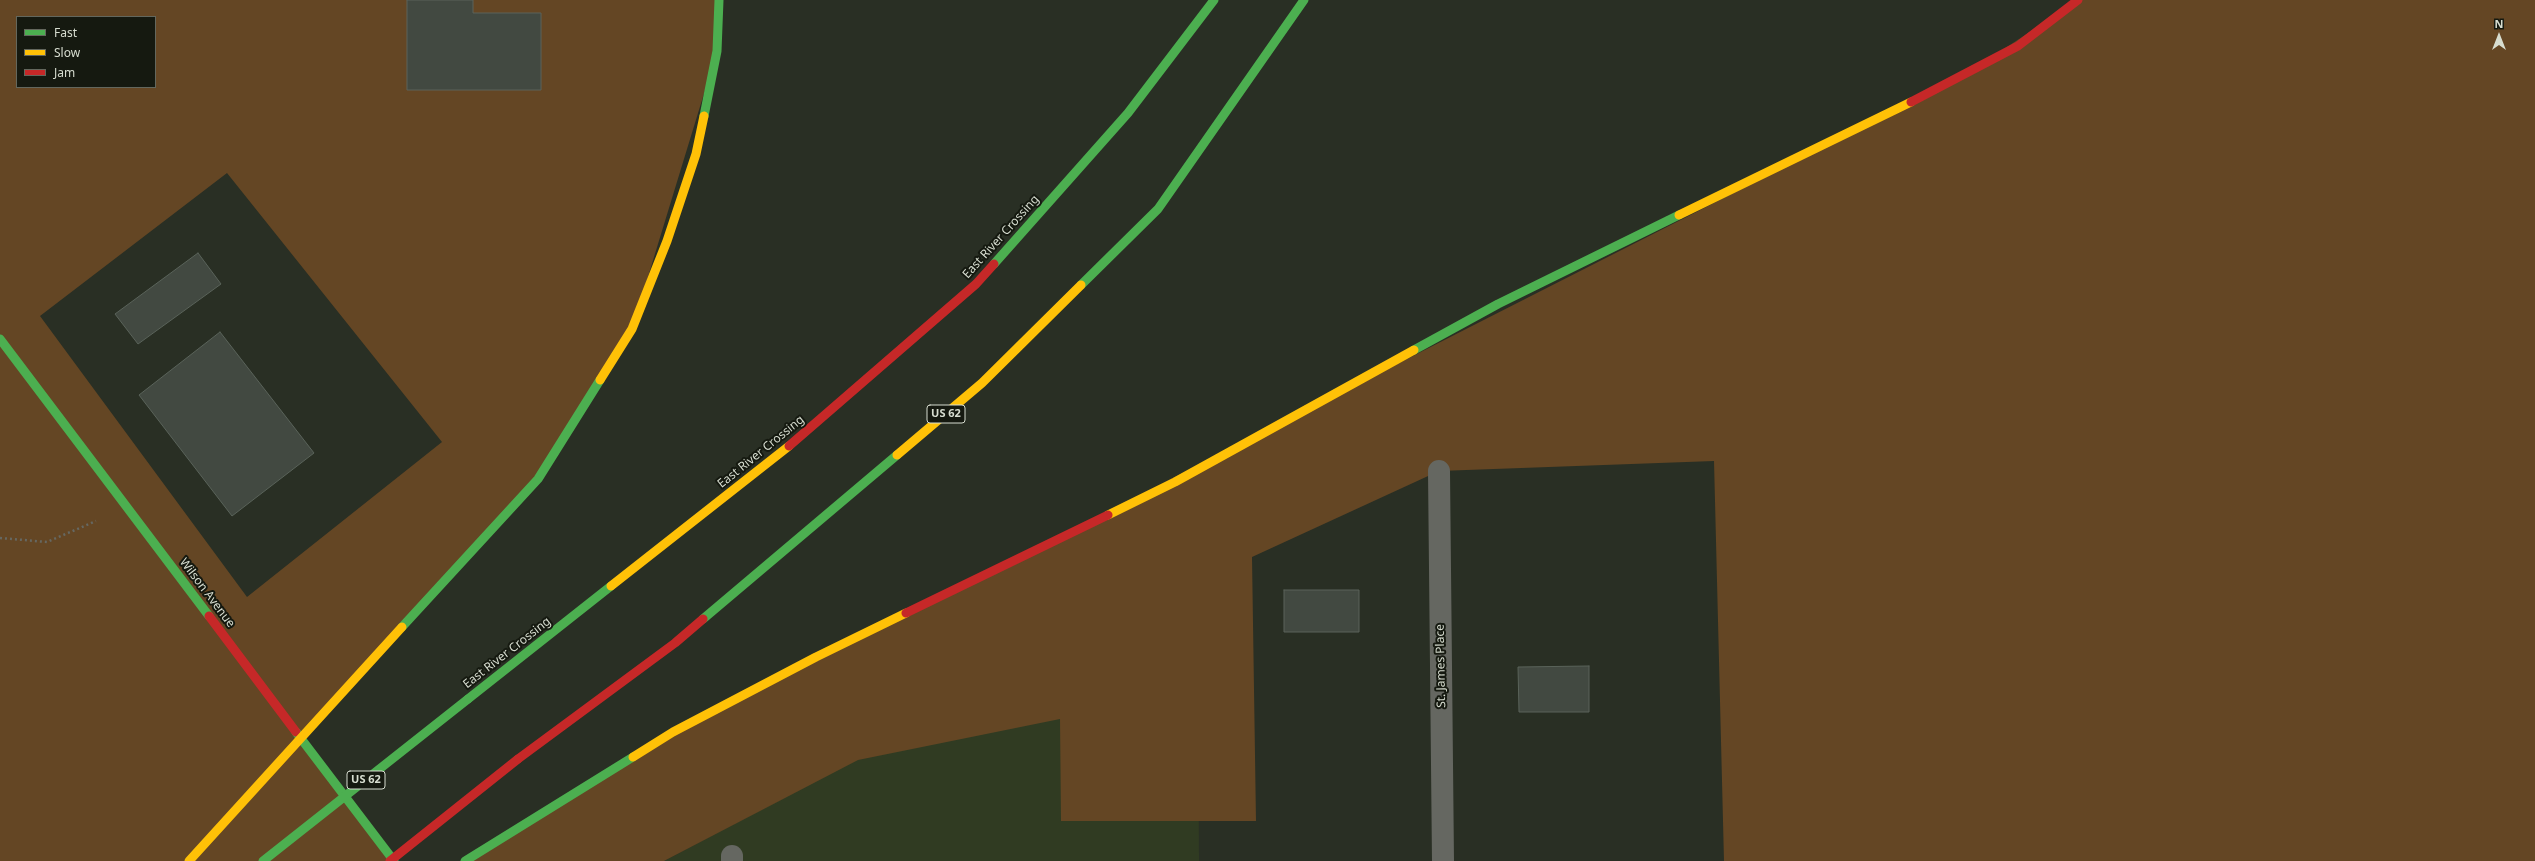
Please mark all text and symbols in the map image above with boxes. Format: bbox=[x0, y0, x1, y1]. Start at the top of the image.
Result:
legend bbox=[16, 16, 156, 88]
north arrow bbox=[2479, 16, 2519, 56]
text: N bbox=[2495, 16, 2503, 31]
text: Fast bbox=[54, 24, 77, 41]
text: Slow bbox=[54, 44, 80, 61]
text: Jam bbox=[54, 64, 75, 81]
street label: East River Crossing bbox=[960, 192, 1042, 282]
road number: US 62 bbox=[927, 405, 965, 423]
street label: East River Crossing bbox=[715, 413, 807, 491]
street label: Wilson Avenue bbox=[176, 556, 238, 630]
street label: East River Crossing bbox=[460, 614, 554, 692]
street label: St. James Place bbox=[1433, 624, 1449, 708]
road number: US 62 bbox=[347, 771, 385, 789]

